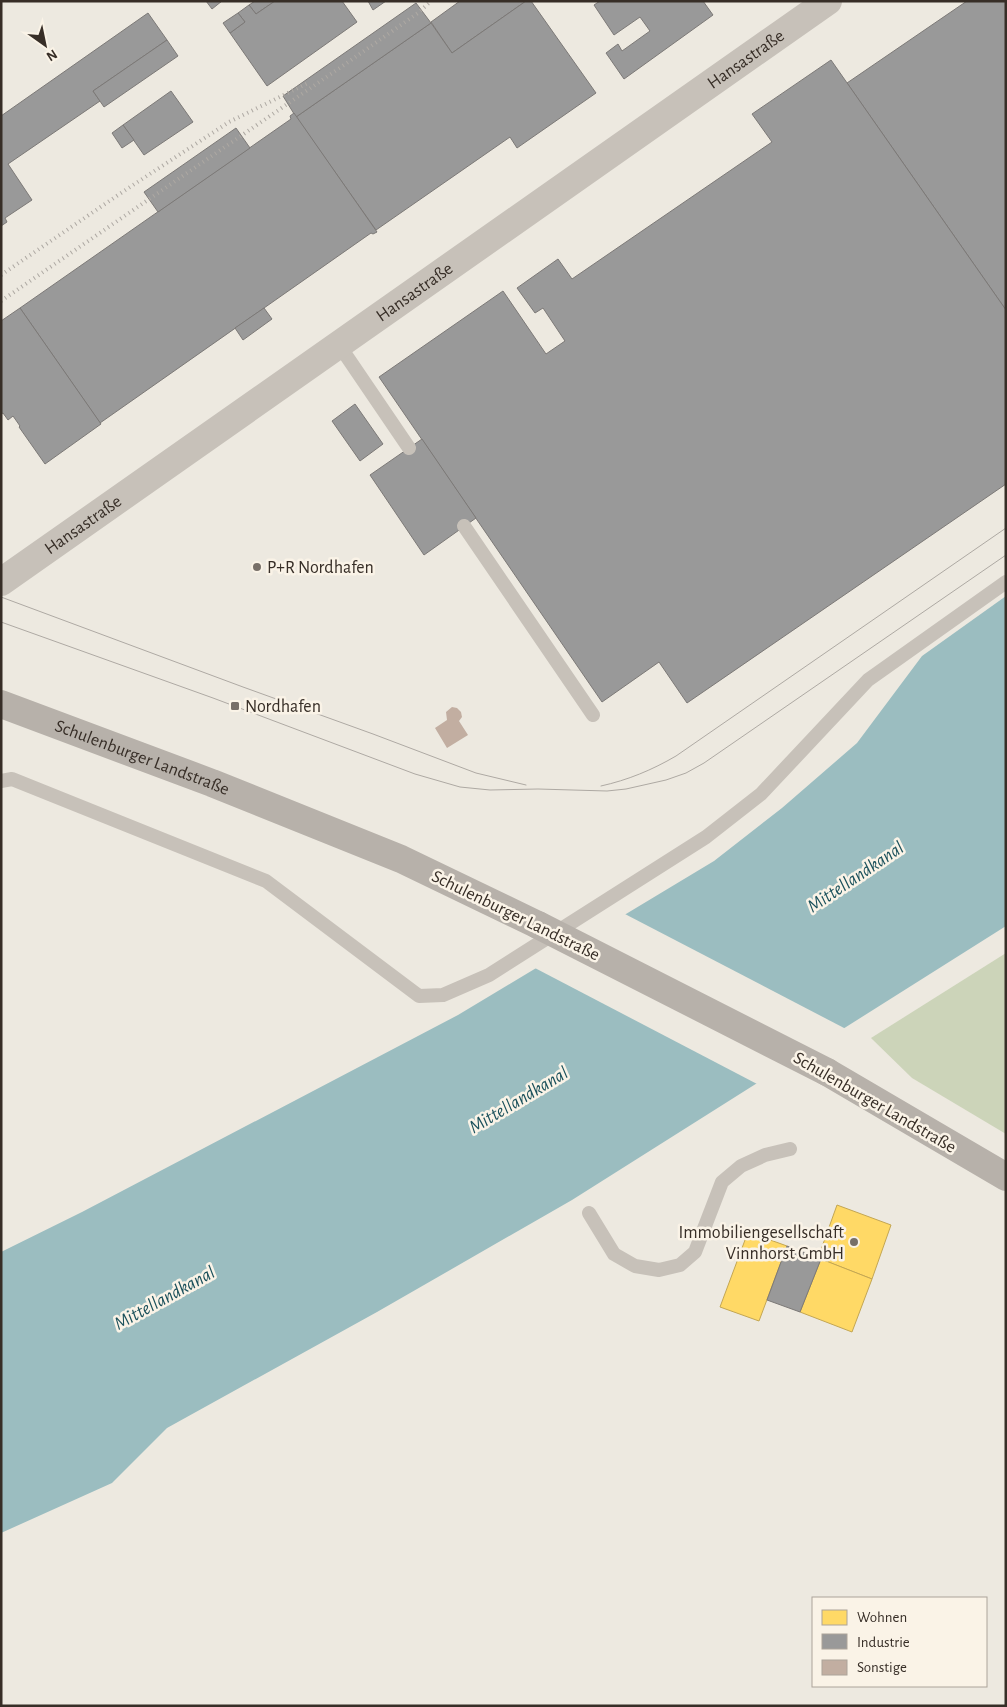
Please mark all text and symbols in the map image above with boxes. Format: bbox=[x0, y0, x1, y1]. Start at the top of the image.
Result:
north arrow bbox=[20, 20, 70, 70]
street label: Hansastraße bbox=[705, 27, 788, 93]
text: N bbox=[44, 47, 59, 64]
street label: Hansastraße bbox=[373, 260, 456, 325]
street label: Hansastraße bbox=[42, 492, 125, 558]
place label: P+R Nordhafen bbox=[267, 559, 374, 577]
marker: P+R Nordhafen bbox=[251, 561, 263, 573]
place label: Nordhafen bbox=[245, 698, 321, 716]
marker: Nordhafen bbox=[229, 700, 241, 712]
street label: Schulenburger Landstraße bbox=[52, 717, 232, 799]
water label: Mittellandkanal bbox=[804, 838, 908, 916]
street label: Schulenburger Landstraße bbox=[429, 867, 602, 964]
street label: Schulenburger Landstraße bbox=[790, 1049, 959, 1157]
water label: Mittellandkanal bbox=[466, 1063, 572, 1137]
place label: Immobiliengesellschaft Vinnhorst GmbH bbox=[679, 1224, 844, 1263]
marker: Immobiliengesellschaft Vinnhorst GmbH bbox=[848, 1236, 860, 1248]
water label: Mittellandkanal bbox=[111, 1263, 218, 1334]
legend bbox=[812, 1597, 987, 1687]
text: Wohnen bbox=[857, 1610, 907, 1625]
text: Industrie bbox=[857, 1635, 910, 1650]
text: Sonstige bbox=[857, 1660, 907, 1675]

